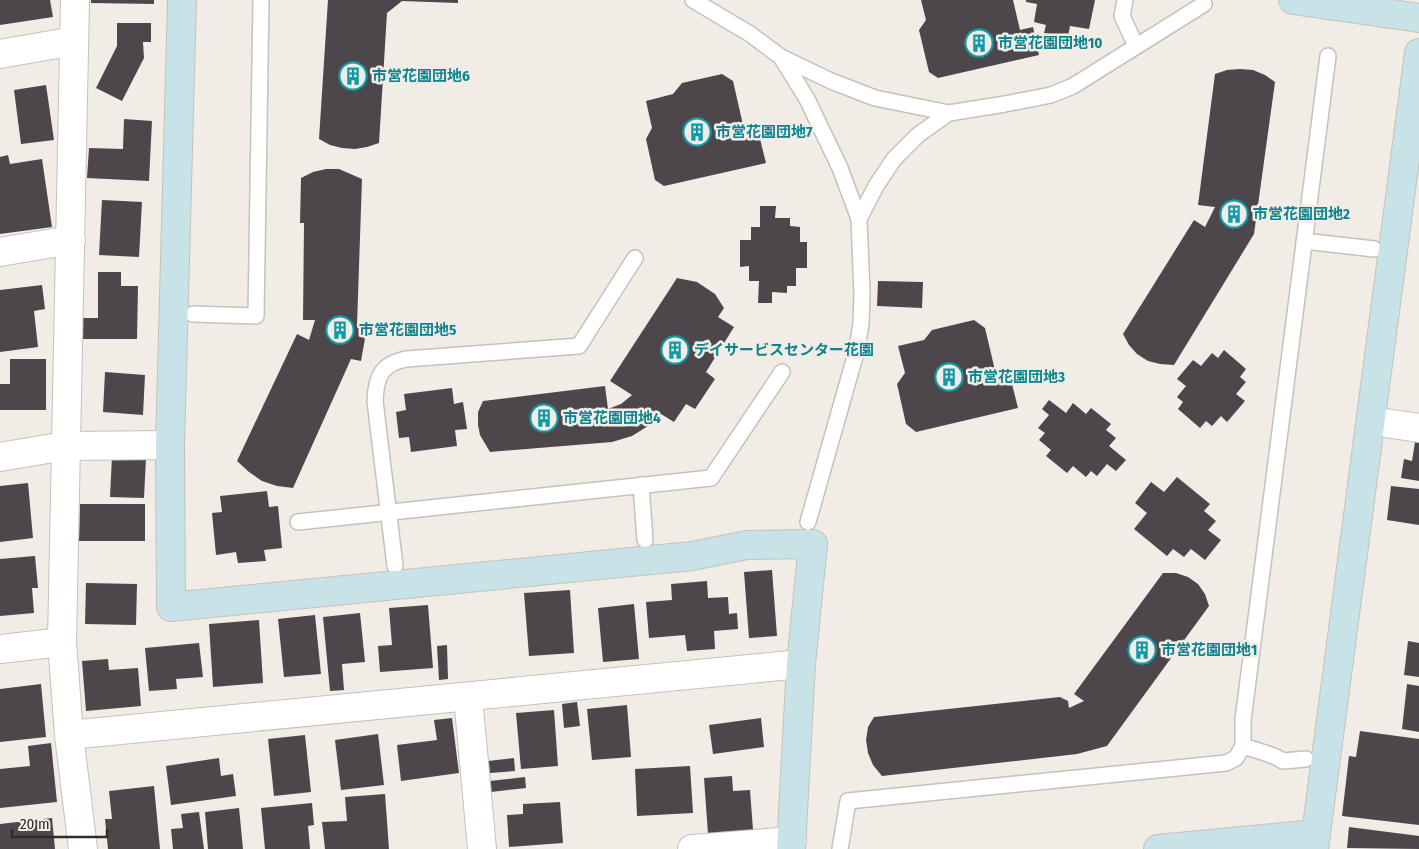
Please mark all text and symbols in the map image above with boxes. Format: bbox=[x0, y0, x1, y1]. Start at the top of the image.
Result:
building icon: 市営花園団地10 bbox=[964, 28, 994, 58]
place label: 市営花園団地10 bbox=[998, 34, 1103, 52]
building icon: 市営花園団地6 bbox=[338, 61, 368, 91]
place label: 市営花園団地6 bbox=[372, 67, 470, 85]
building icon: 市営花園団地7 bbox=[682, 117, 712, 147]
place label: 市営花園団地7 bbox=[716, 123, 813, 141]
building icon: 市営花園団地2 bbox=[1219, 199, 1249, 229]
place label: 市営花園団地2 bbox=[1253, 205, 1350, 223]
building icon: 市営花園団地5 bbox=[325, 315, 355, 345]
place label: 市営花園団地5 bbox=[359, 321, 456, 339]
building icon: デイサービスセンター花園 bbox=[660, 335, 690, 365]
place label: デイサービスセンター花園 bbox=[694, 341, 874, 359]
building icon: 市営花園団地3 bbox=[934, 362, 964, 392]
place label: 市営花園団地3 bbox=[968, 368, 1065, 386]
building icon: 市営花園団地4 bbox=[529, 403, 559, 433]
place label: 市営花園団地4 bbox=[563, 409, 661, 427]
building icon: 市営花園団地1 bbox=[1127, 635, 1157, 665]
place label: 市営花園団地1 bbox=[1161, 641, 1257, 659]
scale bar bbox=[12, 806, 108, 838]
text: 20 m bbox=[20, 815, 50, 833]

